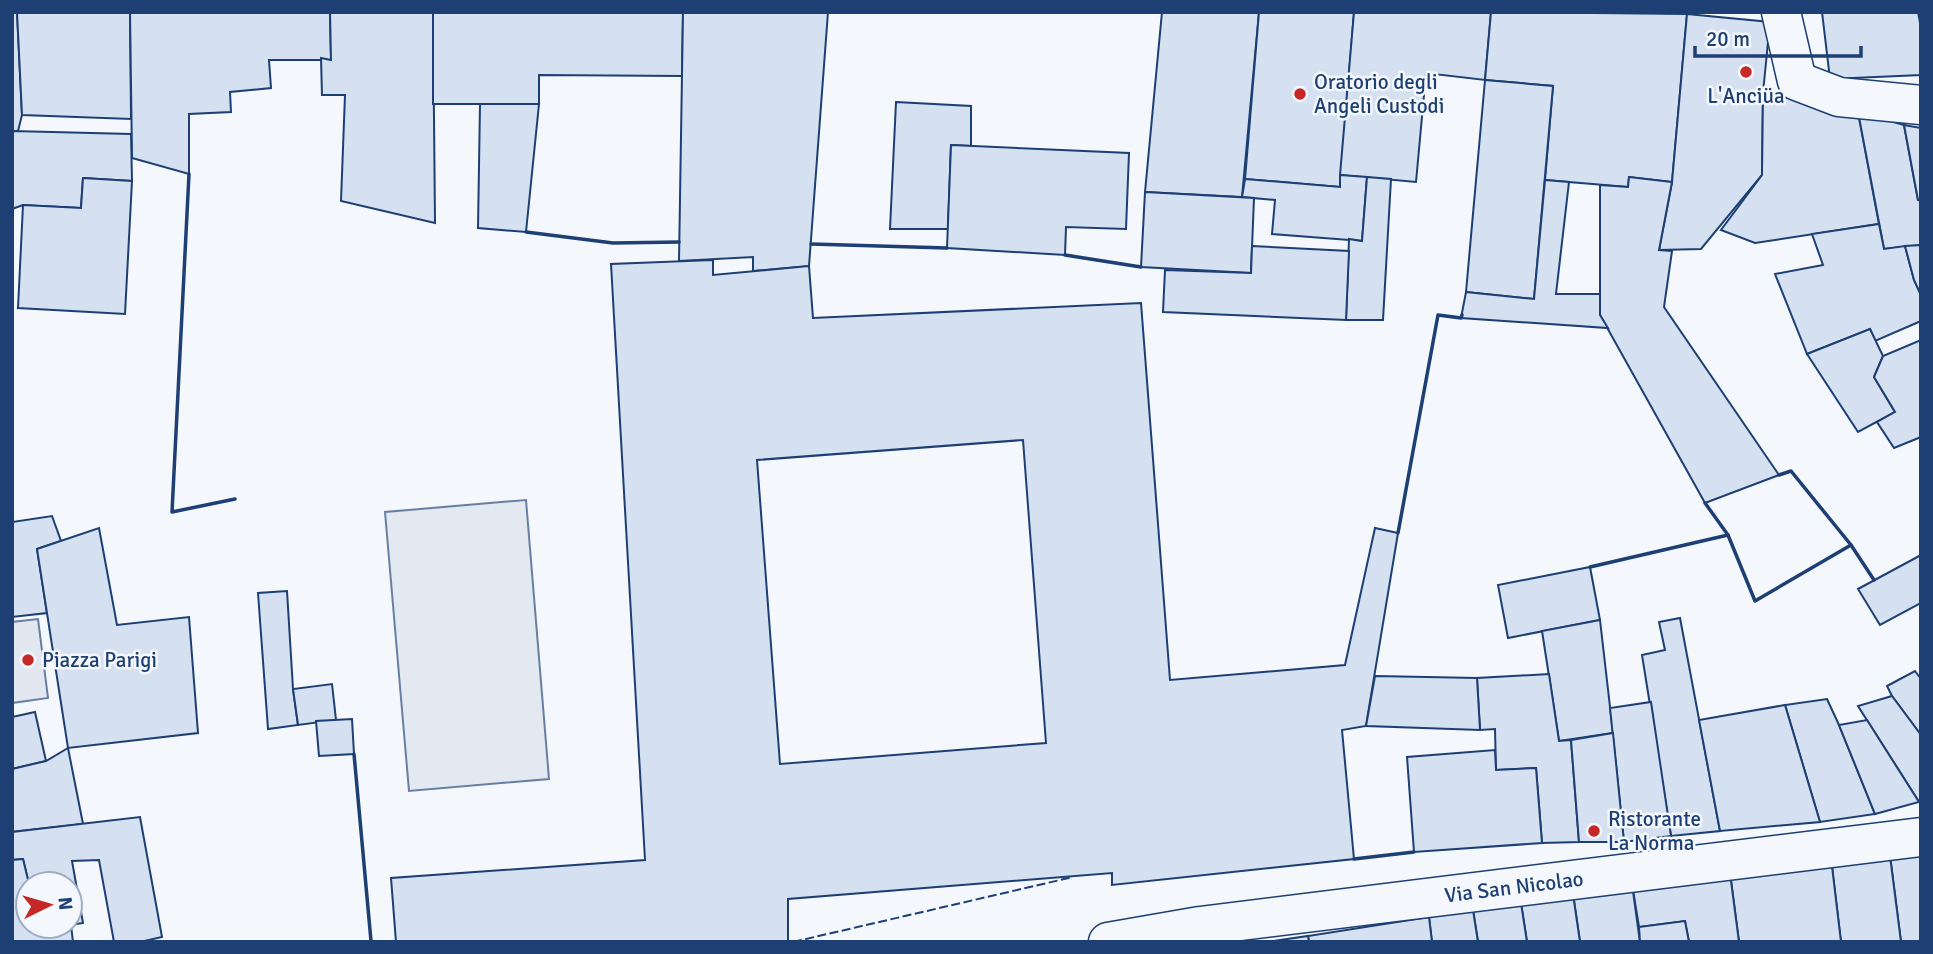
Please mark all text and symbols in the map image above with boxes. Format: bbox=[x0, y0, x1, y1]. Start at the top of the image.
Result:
scale bar bbox=[1695, 14, 1861, 58]
text: 20 m bbox=[1706, 26, 1750, 52]
marker: L'Anciüa bbox=[1738, 64, 1754, 80]
place label: Oratorio degli Angeli Custodi bbox=[1314, 69, 1444, 119]
place label: L'Anciüa bbox=[1707, 83, 1785, 109]
marker: Oratorio degli Angeli Custodi bbox=[1292, 86, 1308, 102]
place label: Piazza Parigi bbox=[42, 647, 157, 673]
marker: Piazza Parigi bbox=[20, 652, 36, 668]
place label: Ristorante La Norma bbox=[1608, 806, 1701, 856]
marker: Ristorante La Norma bbox=[1586, 823, 1602, 839]
street label: Via San Nicolao bbox=[1443, 866, 1585, 908]
north arrow bbox=[14, 870, 84, 940]
text: N bbox=[52, 896, 77, 911]

